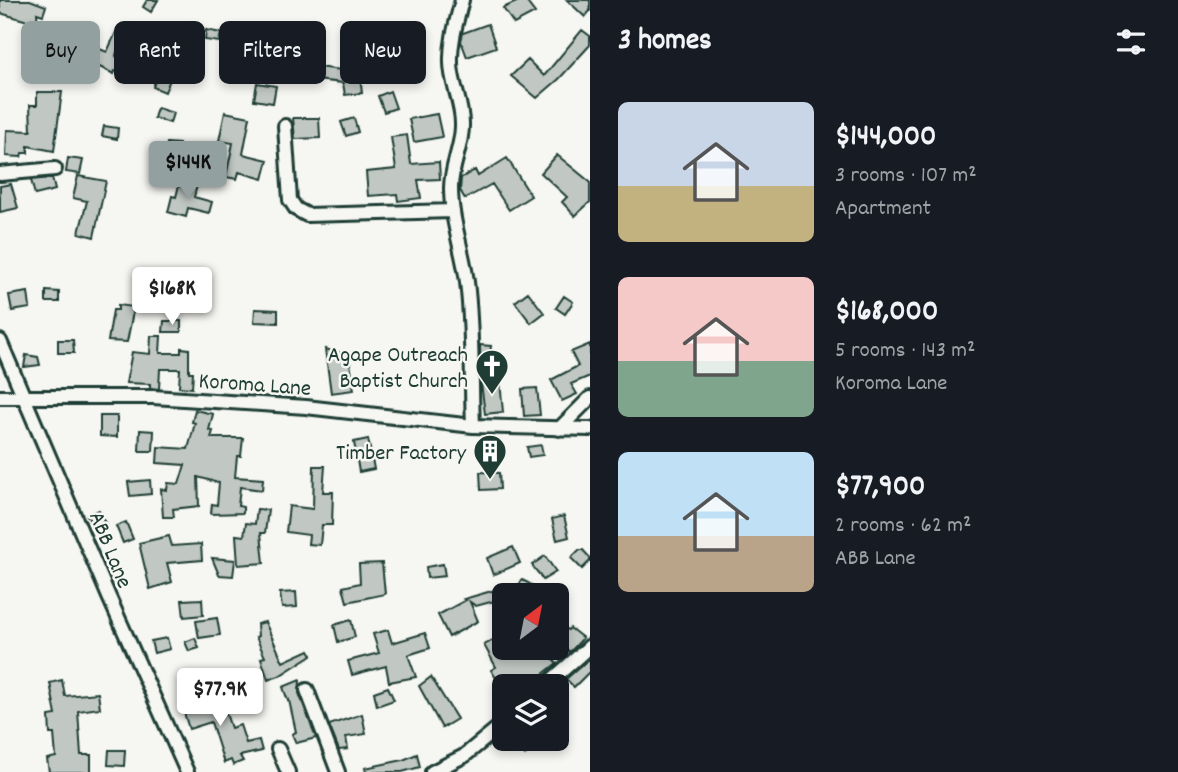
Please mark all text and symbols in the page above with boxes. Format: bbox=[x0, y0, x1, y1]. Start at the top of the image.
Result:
chip: Buy bbox=[21, 21, 100, 84]
chip: Rent bbox=[114, 21, 205, 84]
chip: Filters bbox=[219, 21, 326, 84]
chip: New bbox=[340, 21, 426, 84]
text: 3 homes bbox=[618, 21, 712, 64]
icon: filters bbox=[1112, 23, 1150, 61]
text: $144,000 bbox=[835, 117, 936, 160]
icon: home bbox=[674, 130, 758, 214]
pin: $144K bbox=[139, 142, 237, 201]
text: $144K bbox=[165, 147, 211, 180]
text: 3 rooms · 107 m² bbox=[835, 160, 977, 193]
text: Apartment bbox=[835, 193, 931, 226]
pin: $168K bbox=[123, 268, 221, 327]
text: $168K bbox=[148, 273, 196, 306]
text: $168,000 bbox=[835, 292, 938, 335]
icon: home bbox=[674, 305, 758, 389]
text: 5 rooms · 143 m² bbox=[835, 335, 975, 368]
place label: Agape Outreach Baptist Church bbox=[328, 340, 468, 399]
church icon: Agape Outreach Baptist Church bbox=[473, 347, 511, 396]
street label: Koroma Lane bbox=[198, 366, 312, 407]
text: Koroma Lane bbox=[835, 368, 947, 401]
building icon: Timber Factory bbox=[471, 432, 509, 481]
place label: Timber Factory bbox=[336, 438, 467, 471]
text: $77,900 bbox=[835, 467, 925, 510]
icon: home bbox=[674, 480, 758, 564]
street label: ABB Lane bbox=[78, 507, 139, 594]
text: 2 rooms · 62 m² bbox=[835, 510, 971, 543]
text: ABB Lane bbox=[835, 543, 916, 576]
north arrow bbox=[492, 583, 569, 660]
map controls bbox=[492, 583, 569, 751]
pin: $77.9K bbox=[163, 668, 277, 728]
text: $77.9K bbox=[193, 674, 247, 707]
button: layers bbox=[492, 674, 569, 751]

